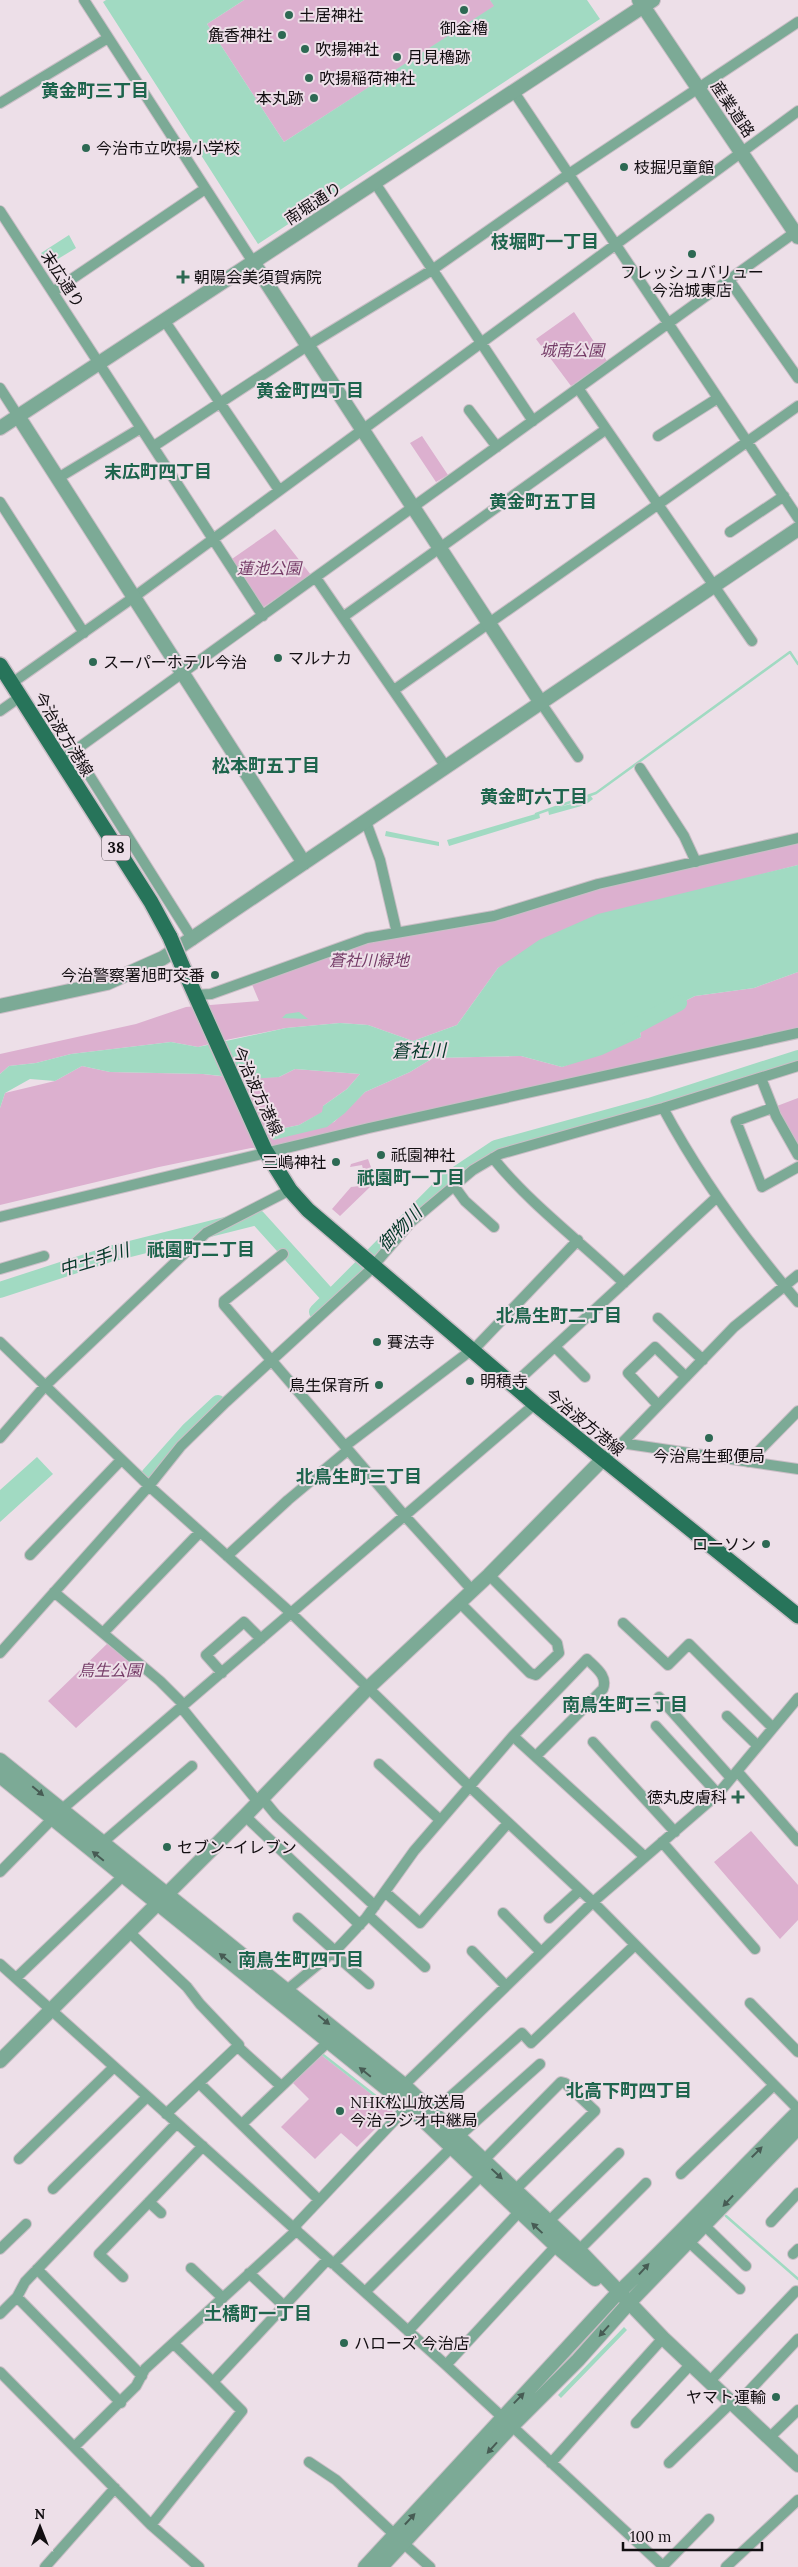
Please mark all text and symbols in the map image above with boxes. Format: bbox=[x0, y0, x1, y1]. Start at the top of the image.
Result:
marker: 御金櫓 bbox=[458, 4, 470, 16]
place label: 土居神社 bbox=[299, 5, 363, 25]
marker: 土居神社 bbox=[283, 9, 295, 21]
place label: 御金櫓 bbox=[440, 18, 488, 38]
place label: 麁香神社 bbox=[208, 25, 272, 45]
marker: 麁香神社 bbox=[276, 29, 288, 41]
place label: 吹揚神社 bbox=[315, 39, 379, 59]
marker: 吹揚神社 bbox=[299, 43, 311, 55]
place label: 月見櫓跡 bbox=[407, 47, 471, 67]
marker: 月見櫓跡 bbox=[391, 51, 403, 63]
place label: 吹揚稲荷神社 bbox=[319, 68, 415, 88]
marker: 吹揚稲荷神社 bbox=[303, 72, 315, 84]
street label: 産業道路 bbox=[707, 77, 759, 141]
district label: 黄金町三丁目 bbox=[41, 79, 149, 102]
place label: 本丸跡 bbox=[256, 88, 304, 108]
marker: 本丸跡 bbox=[308, 92, 320, 104]
place label: 今治市立吹揚小学校 bbox=[96, 138, 240, 158]
marker: 今治市立吹揚小学校 bbox=[80, 142, 92, 154]
place label: 枝掘児童館 bbox=[634, 157, 714, 177]
marker: 枝掘児童館 bbox=[618, 161, 630, 173]
street label: 南堀通り bbox=[281, 177, 345, 229]
district label: 枝堀町一丁目 bbox=[491, 230, 599, 253]
street label: 末広通り bbox=[37, 247, 89, 311]
marker: フレッシュバリュー 今治城東店 bbox=[686, 248, 698, 260]
place label: フレッシュバリュー 今治城東店 bbox=[620, 262, 764, 300]
place label: 朝陽会美須賀病院 bbox=[194, 267, 322, 287]
marker: 朝陽会美須賀病院 bbox=[176, 270, 190, 284]
park label: 城南公園 bbox=[540, 340, 606, 360]
district label: 黄金町四丁目 bbox=[256, 379, 364, 402]
district label: 末広町四丁目 bbox=[104, 460, 212, 483]
district label: 黄金町五丁目 bbox=[489, 490, 597, 513]
park label: 蓮池公園 bbox=[237, 558, 303, 578]
place label: マルナカ bbox=[288, 648, 352, 668]
place label: スーパーホテル今治 bbox=[103, 652, 247, 672]
marker: マルナカ bbox=[272, 652, 284, 664]
marker: スーパーホテル今治 bbox=[87, 656, 99, 668]
street label: 今治波方港線 bbox=[30, 688, 98, 780]
district label: 松本町五丁目 bbox=[212, 754, 320, 777]
district label: 黄金町六丁目 bbox=[480, 785, 588, 808]
road number: 38 bbox=[102, 836, 130, 860]
park label: 蒼社川緑地 bbox=[329, 950, 411, 970]
place label: 今治警察署旭町交番 bbox=[61, 965, 205, 985]
marker: 今治警察署旭町交番 bbox=[209, 969, 221, 981]
water label: 蒼社川 bbox=[392, 1038, 448, 1062]
street label: 今治波方港線 bbox=[229, 1043, 287, 1139]
place label: 祇園神社 bbox=[391, 1145, 455, 1165]
marker: 祇園神社 bbox=[375, 1149, 387, 1161]
place label: 三嶋神社 bbox=[262, 1152, 326, 1172]
marker: 三嶋神社 bbox=[330, 1156, 342, 1168]
district label: 祇園町一丁目 bbox=[357, 1166, 465, 1189]
water label: 御物川 bbox=[373, 1200, 428, 1256]
water label: 中土手川 bbox=[56, 1237, 134, 1281]
district label: 祇園町二丁目 bbox=[147, 1238, 255, 1261]
district label: 北鳥生町二丁目 bbox=[496, 1304, 622, 1327]
place label: 賽法寺 bbox=[387, 1332, 435, 1352]
marker: 賽法寺 bbox=[371, 1336, 383, 1348]
place label: 明積寺 bbox=[480, 1371, 528, 1391]
place label: 鳥生保育所 bbox=[289, 1375, 369, 1395]
marker: 明積寺 bbox=[464, 1375, 476, 1387]
marker: 鳥生保育所 bbox=[373, 1379, 385, 1391]
street label: 今治波方港線 bbox=[541, 1384, 629, 1460]
marker: 今治鳥生郵便局 bbox=[703, 1432, 715, 1444]
place label: 今治鳥生郵便局 bbox=[653, 1446, 765, 1466]
district label: 北鳥生町三丁目 bbox=[296, 1465, 422, 1488]
place label: ローソン bbox=[692, 1534, 756, 1554]
marker: ローソン bbox=[760, 1538, 772, 1550]
park label: 鳥生公園 bbox=[78, 1660, 144, 1680]
district label: 南鳥生町三丁目 bbox=[562, 1693, 688, 1716]
one-way arrow bbox=[31, 1785, 44, 1796]
place label: 徳丸皮膚科 bbox=[647, 1787, 727, 1807]
marker: 徳丸皮膚科 bbox=[731, 1790, 745, 1804]
place label: セブン-イレブン bbox=[177, 1837, 297, 1857]
marker: セブン-イレブン bbox=[161, 1841, 173, 1853]
one-way arrow bbox=[92, 1851, 105, 1862]
district label: 南鳥生町四丁目 bbox=[238, 1948, 364, 1971]
one-way arrow bbox=[218, 1953, 231, 1964]
one-way arrow bbox=[317, 2014, 330, 2025]
one-way arrow bbox=[358, 2066, 371, 2077]
district label: 北高下町四丁目 bbox=[566, 2079, 692, 2102]
place label: NHK松山放送局 今治ラジオ中継局 bbox=[350, 2092, 478, 2130]
marker: NHK松山放送局 今治ラジオ中継局 bbox=[334, 2105, 346, 2117]
one-way arrow bbox=[751, 2147, 763, 2159]
one-way arrow bbox=[491, 2168, 503, 2180]
one-way arrow bbox=[722, 2194, 734, 2206]
one-way arrow bbox=[531, 2222, 543, 2234]
one-way arrow bbox=[638, 2263, 650, 2275]
district label: 土橋町一丁目 bbox=[204, 2302, 312, 2325]
one-way arrow bbox=[598, 2324, 609, 2337]
place label: ハローズ 今治店 bbox=[354, 2333, 469, 2353]
marker: ハローズ 今治店 bbox=[338, 2337, 350, 2349]
place label: ヤマト運輸 bbox=[686, 2387, 766, 2407]
marker: ヤマト運輸 bbox=[770, 2391, 782, 2403]
one-way arrow bbox=[513, 2393, 525, 2405]
one-way arrow bbox=[486, 2442, 497, 2455]
north arrow bbox=[15, 2502, 65, 2552]
text: N bbox=[35, 2505, 46, 2523]
one-way arrow bbox=[404, 2513, 416, 2525]
scale bar bbox=[623, 2520, 762, 2552]
text: 100 m bbox=[630, 2527, 671, 2546]

